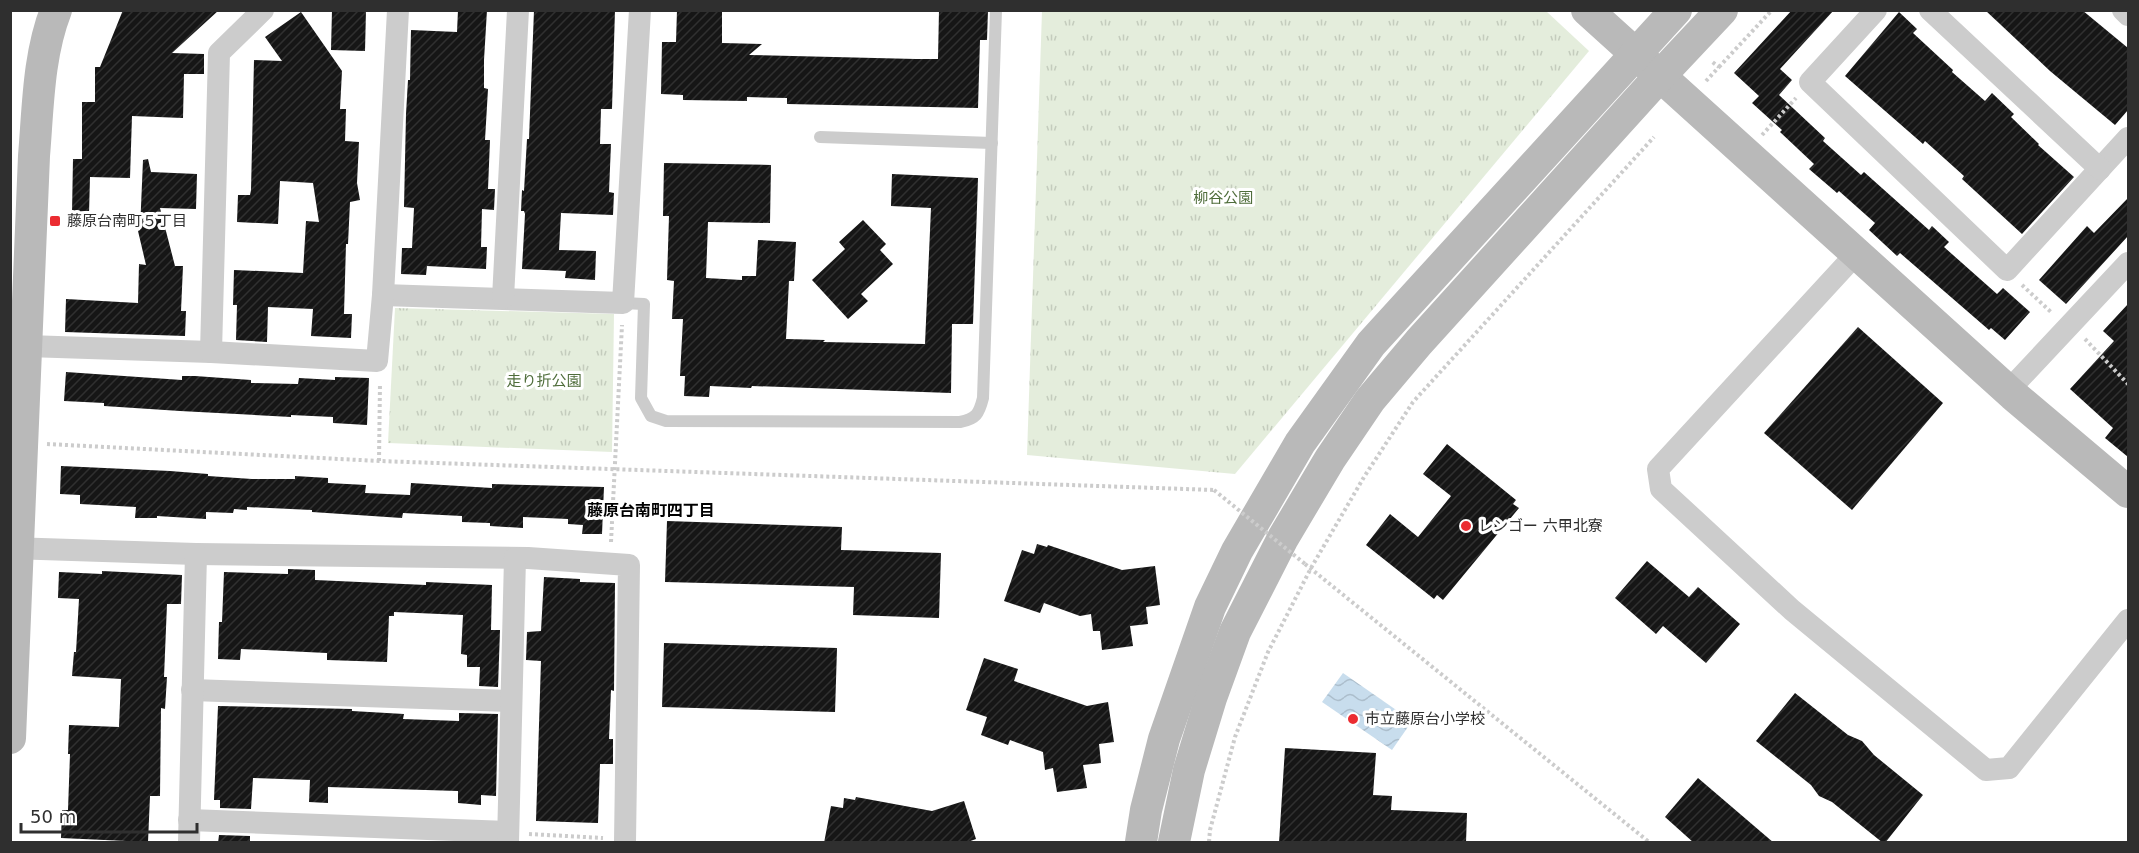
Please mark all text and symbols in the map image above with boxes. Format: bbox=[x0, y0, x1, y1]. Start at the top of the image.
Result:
park label: 柳谷公園 bbox=[1193, 189, 1253, 207]
place label: 藤原台南町５丁目 bbox=[67, 212, 187, 230]
marker: 藤原台南町５丁目 bbox=[48, 214, 62, 228]
park label: 走り折公園 bbox=[506, 372, 582, 390]
district label: 藤原台南町四丁目 bbox=[587, 501, 715, 520]
place label: レンゴー 六甲北寮 bbox=[1478, 517, 1603, 535]
marker: レンゴー 六甲北寮 bbox=[1459, 519, 1473, 533]
place label: 市立藤原台小学校 bbox=[1365, 710, 1485, 728]
marker: 市立藤原台小学校 bbox=[1346, 712, 1360, 726]
scale bar bbox=[21, 796, 196, 834]
text: 50 m bbox=[30, 806, 76, 827]

